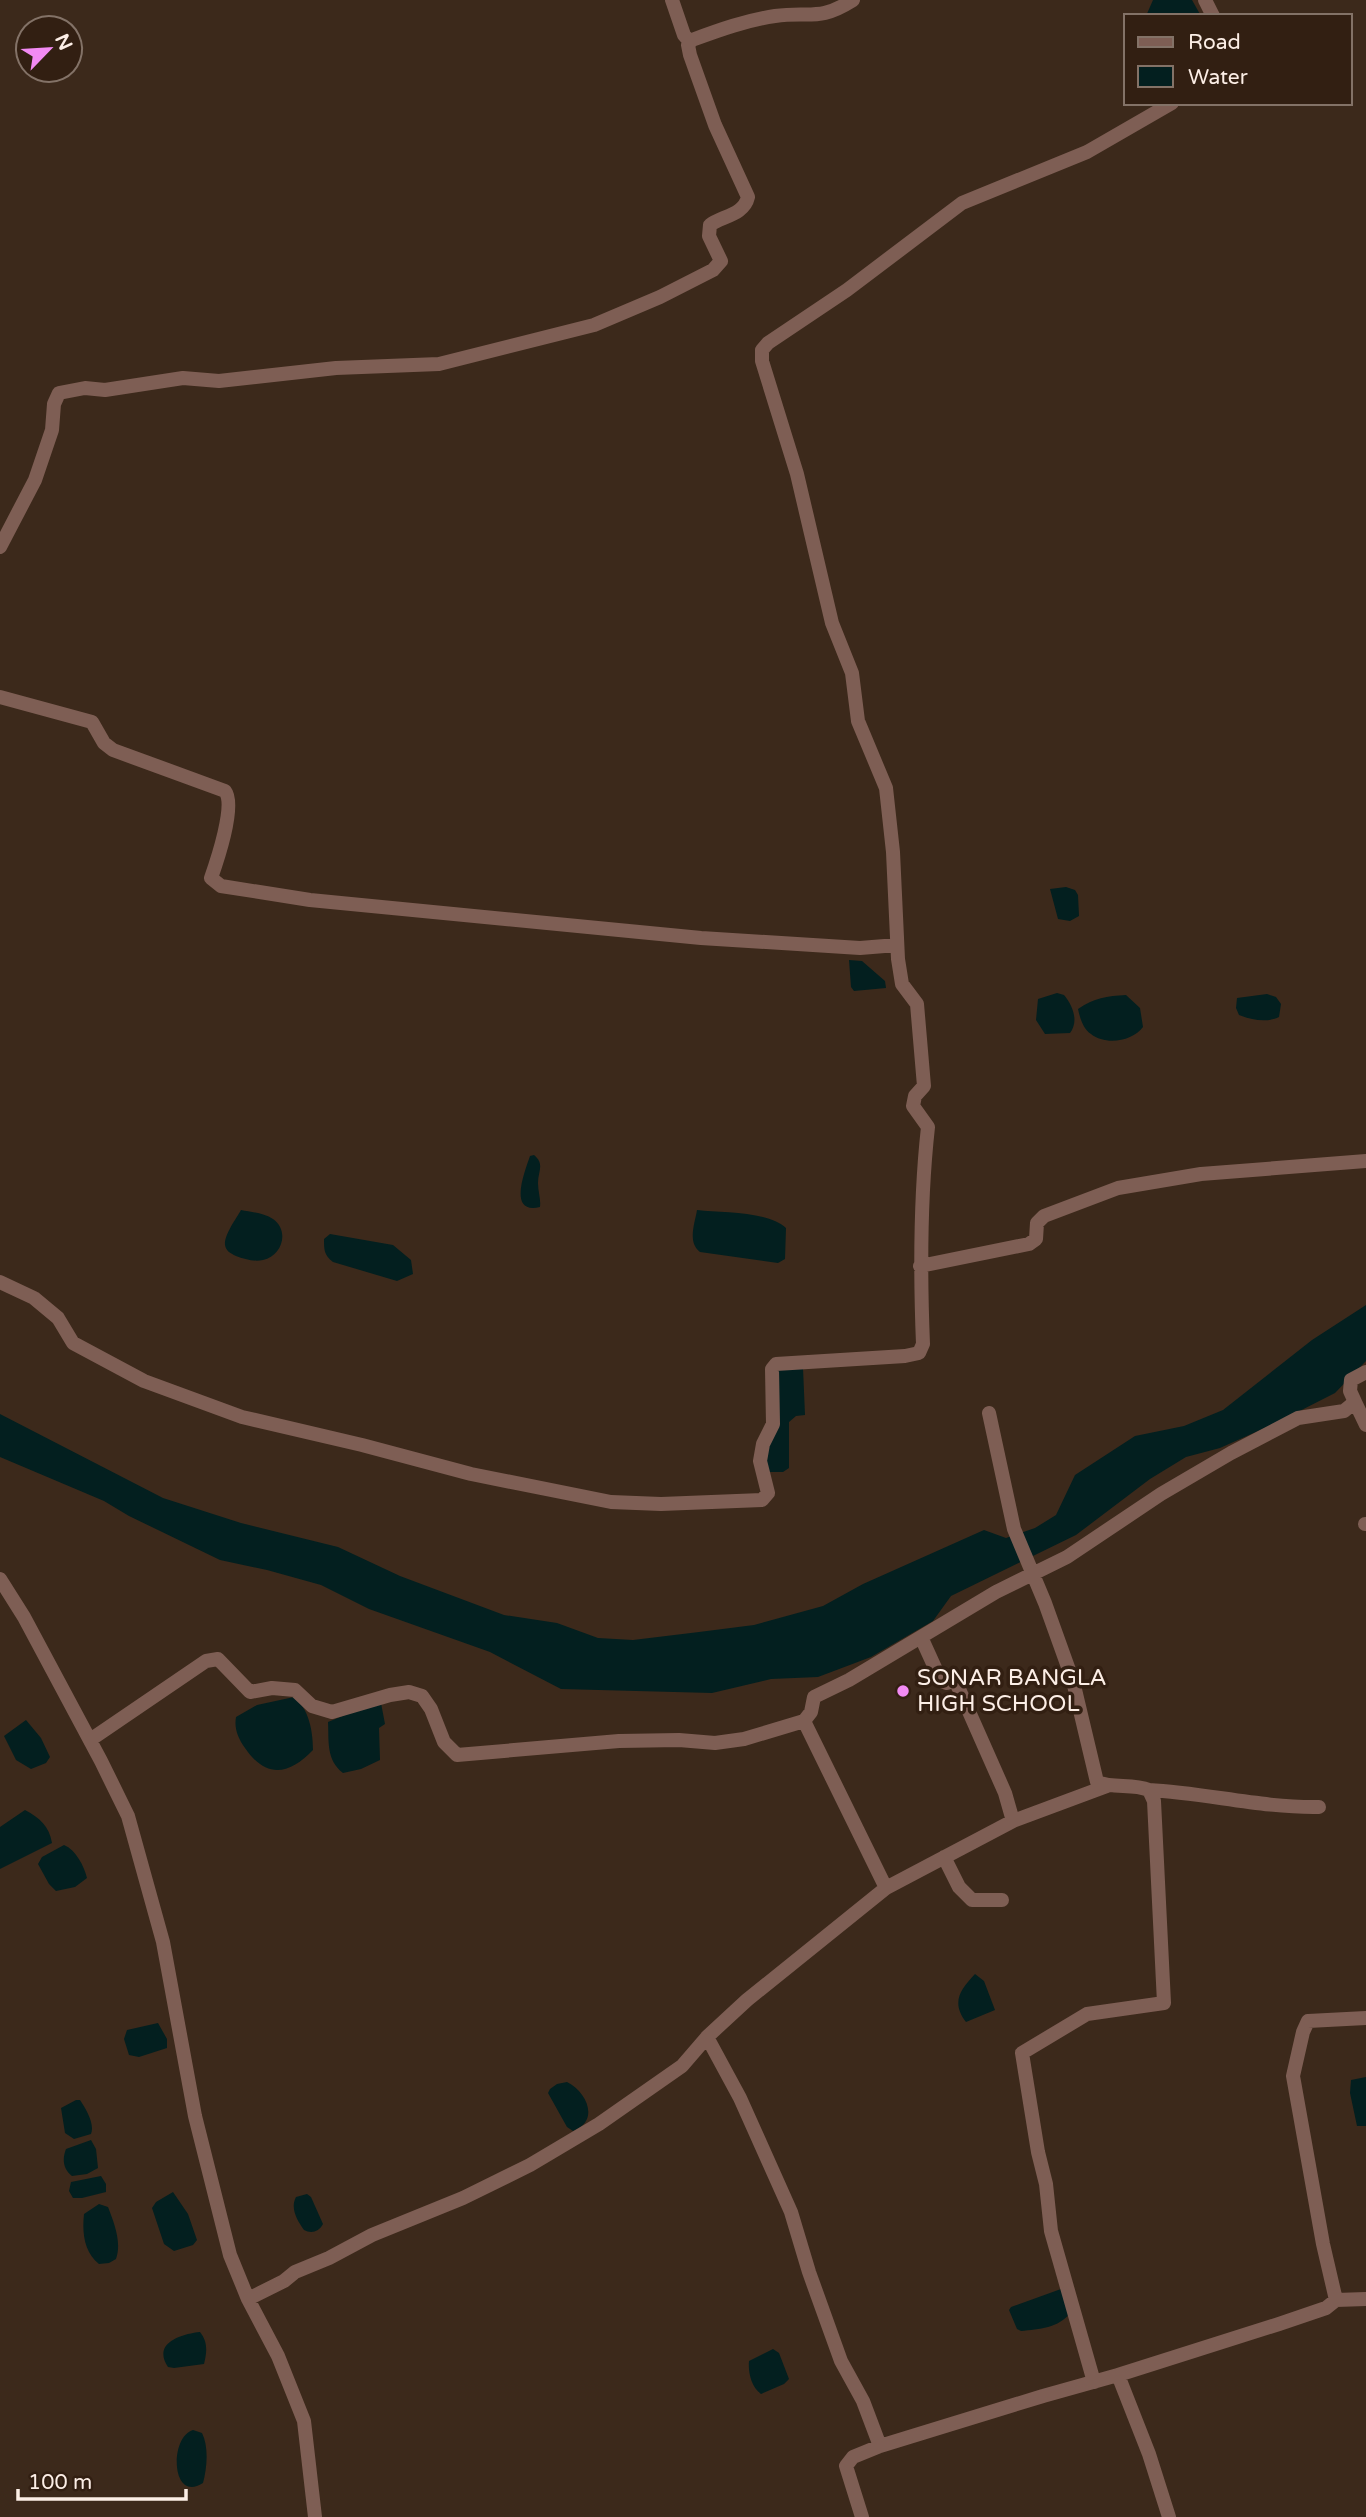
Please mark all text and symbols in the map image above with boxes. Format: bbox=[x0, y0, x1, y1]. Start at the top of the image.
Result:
north arrow bbox=[14, 14, 84, 84]
legend bbox=[1124, 14, 1352, 105]
text: Road bbox=[1188, 30, 1241, 55]
text: N bbox=[50, 31, 77, 54]
text: Water bbox=[1188, 65, 1248, 90]
place label: SONAR BANGLA HIGH SCHOOL bbox=[917, 1664, 1107, 1718]
marker: SONAR BANGLA HIGH SCHOOL bbox=[895, 1683, 911, 1699]
scale bar bbox=[18, 2458, 186, 2502]
text: 100 m bbox=[28, 2470, 92, 2495]

